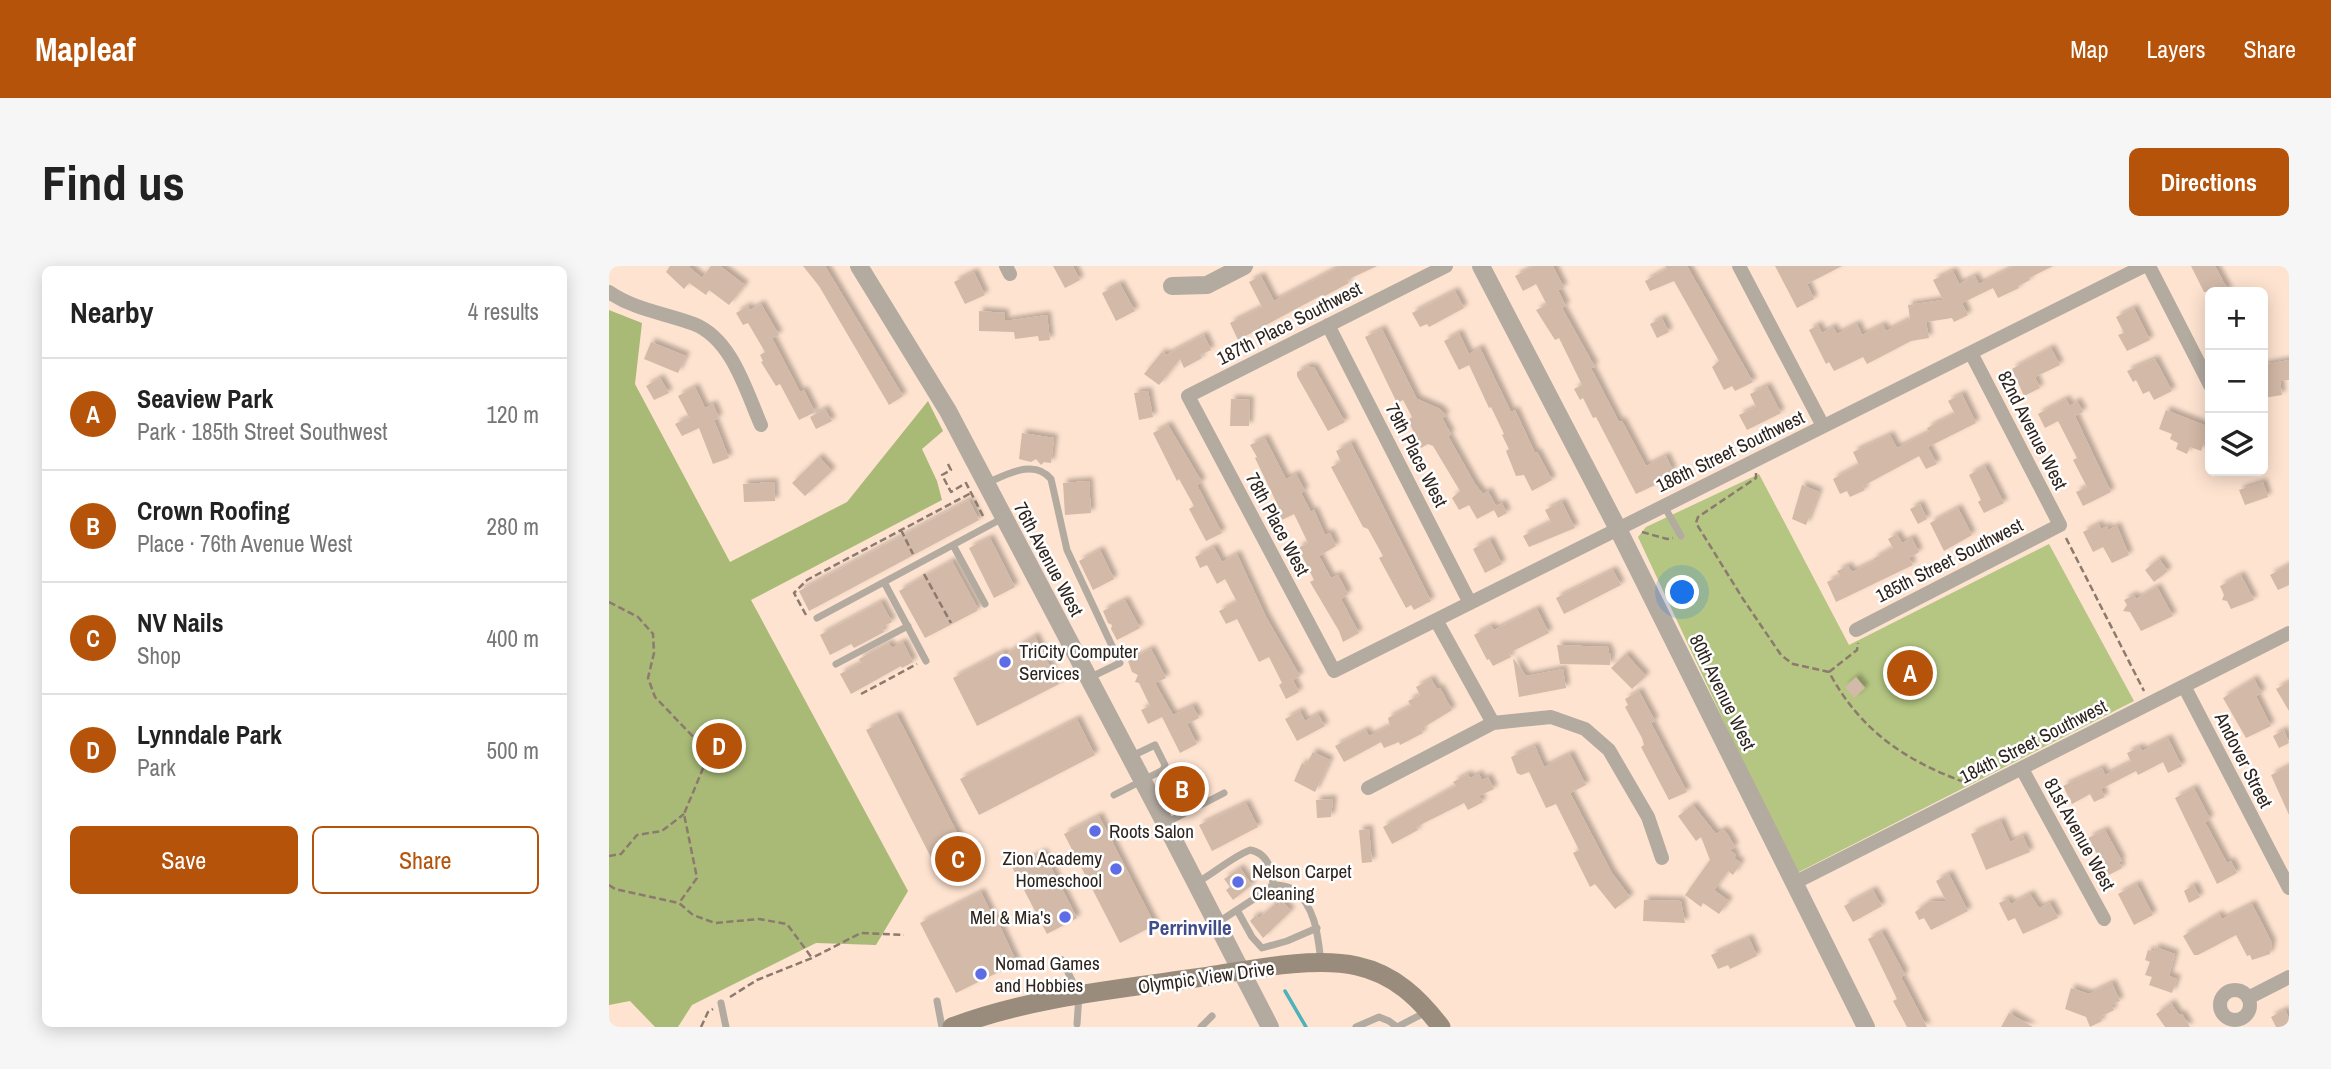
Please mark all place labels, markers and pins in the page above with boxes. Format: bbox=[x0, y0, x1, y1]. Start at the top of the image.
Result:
place label: TriCity Computer Services bbox=[1019, 638, 1139, 686]
pin: A bbox=[1887, 647, 1933, 699]
marker: TriCity Computer Services bbox=[997, 654, 1013, 670]
pin: D bbox=[696, 720, 742, 772]
pin: B bbox=[1159, 763, 1205, 815]
place label: Roots Salon bbox=[1109, 818, 1194, 844]
marker: Roots Salon bbox=[1087, 823, 1103, 839]
pin: C bbox=[935, 833, 981, 885]
place label: Zion Academy Homeschool bbox=[1002, 845, 1102, 893]
place label: Nelson Carpet Cleaning bbox=[1252, 858, 1352, 906]
marker: Zion Academy Homeschool bbox=[1108, 861, 1124, 877]
marker: Nelson Carpet Cleaning bbox=[1230, 874, 1246, 890]
place label: Mel & Mia's bbox=[970, 904, 1051, 930]
marker: Mel & Mia's bbox=[1057, 909, 1073, 925]
place label: Nomad Games and Hobbies bbox=[995, 950, 1100, 998]
marker: Nomad Games and Hobbies bbox=[973, 966, 989, 982]

